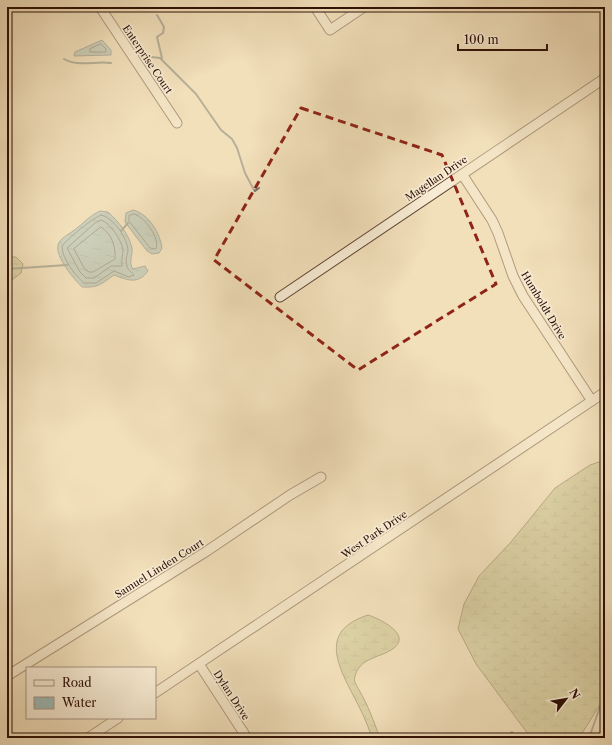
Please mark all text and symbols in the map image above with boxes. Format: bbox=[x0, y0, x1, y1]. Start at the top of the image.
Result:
street label: Enterprise Court bbox=[120, 22, 176, 97]
scale bar bbox=[458, 26, 547, 52]
text: 100 m bbox=[464, 32, 499, 47]
street label: Magellan Drive bbox=[403, 153, 470, 204]
street label: Humboldt Drive bbox=[518, 269, 569, 342]
street label: West Park Drive bbox=[338, 507, 410, 562]
street label: Samuel Linden Court bbox=[113, 536, 206, 601]
legend bbox=[26, 667, 156, 719]
street label: Dylan Drive bbox=[211, 668, 253, 723]
text: Road bbox=[62, 675, 92, 690]
north arrow bbox=[546, 679, 586, 719]
text: N bbox=[566, 686, 583, 702]
text: Water bbox=[61, 695, 96, 710]

